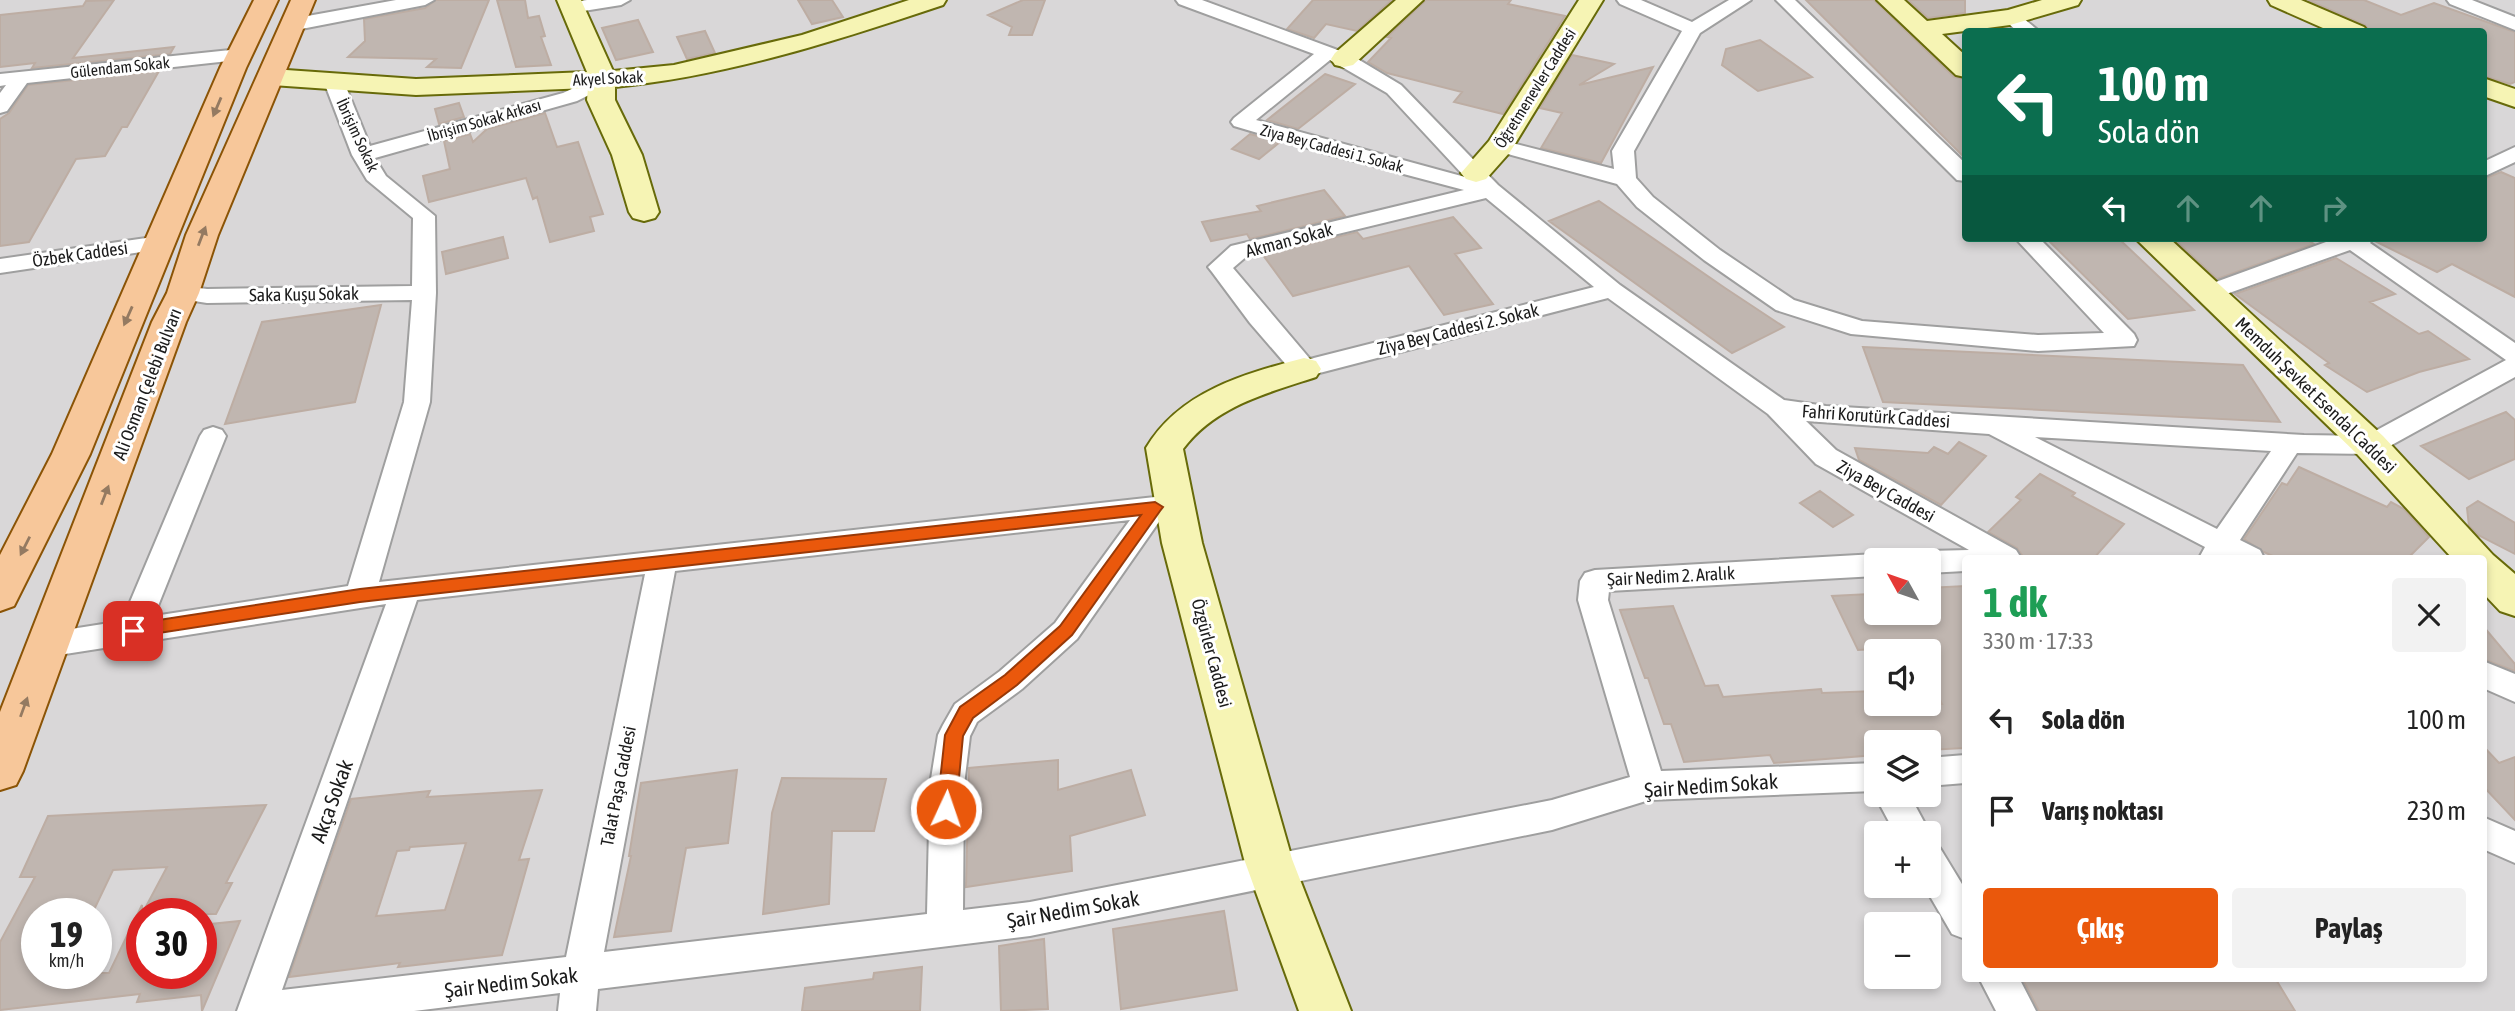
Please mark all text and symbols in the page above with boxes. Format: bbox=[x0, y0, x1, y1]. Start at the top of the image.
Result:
street label: Öğretmenevler Caddesi bbox=[1491, 25, 1580, 152]
street label: Gülendam Sokak bbox=[69, 53, 171, 81]
text: 100 m bbox=[2098, 55, 2209, 111]
icon: left bbox=[1983, 56, 2074, 147]
street label: Akyel Sokak bbox=[572, 67, 644, 90]
street label: İbrişim Sokak bbox=[332, 95, 383, 175]
street label: İbrişim Sokak Arkası bbox=[425, 95, 543, 146]
one-way arrow bbox=[211, 96, 222, 117]
text: Sola dön bbox=[2098, 113, 2200, 150]
street label: Ziya Bey Caddesi 1. Sokak bbox=[1258, 120, 1405, 177]
icon: left bbox=[2096, 189, 2134, 227]
icon: ahead bbox=[2169, 189, 2207, 227]
icon: ahead bbox=[2242, 189, 2280, 227]
icon: right bbox=[2315, 189, 2353, 227]
street label: Akman Sokak bbox=[1243, 218, 1335, 262]
one-way arrow bbox=[197, 226, 208, 247]
street label: Özbek Caddesi bbox=[31, 237, 129, 271]
street label: Saka Kuşu Sokak bbox=[249, 283, 359, 305]
street label: Ziya Bey Caddesi 2. Sokak bbox=[1375, 299, 1541, 359]
street label: Ali Osman Çelebi Bulvarı bbox=[108, 305, 186, 463]
one-way arrow bbox=[122, 306, 134, 326]
street label: Memduh Şevket Esendal Caddesi bbox=[2231, 313, 2401, 477]
street label: Fahri Korutürk Caddesi bbox=[1801, 400, 1951, 432]
street label: Ziya Bey Caddesi bbox=[1833, 455, 1939, 527]
one-way arrow bbox=[99, 484, 110, 505]
one-way arrow bbox=[19, 536, 30, 556]
north arrow bbox=[1864, 548, 1941, 625]
map controls bbox=[1864, 548, 1941, 989]
street label: Şair Nedim 2. Aralık bbox=[1607, 562, 1735, 590]
text: 1 dk bbox=[1983, 578, 2047, 626]
button: close bbox=[2392, 578, 2466, 652]
street label: Özgürler Caddesi bbox=[1187, 596, 1237, 710]
pin bbox=[103, 601, 163, 661]
icon: arrive bbox=[114, 612, 152, 650]
text: 330 m · 17:33 bbox=[1983, 628, 2094, 654]
button: sound bbox=[1864, 639, 1941, 716]
one-way arrow bbox=[18, 697, 29, 718]
icon: left bbox=[1983, 701, 2021, 739]
text: Sola dön bbox=[2042, 705, 2125, 735]
text: 100 m bbox=[2407, 705, 2466, 735]
street label: Talat Paşa Caddesi bbox=[596, 724, 640, 848]
button: layers bbox=[1864, 730, 1941, 807]
street label: Akça Sokak bbox=[305, 756, 357, 846]
street label: Şair Nedim Sokak bbox=[1643, 768, 1779, 802]
position arrow bbox=[909, 772, 983, 846]
icon: arrive bbox=[1983, 792, 2021, 830]
text: Varış noktası bbox=[2042, 796, 2163, 826]
text: 230 m bbox=[2407, 796, 2466, 826]
button: + bbox=[1864, 821, 1941, 898]
street label: Şair Nedim Sokak bbox=[1005, 886, 1141, 932]
button: Çıkış bbox=[1983, 888, 2218, 968]
button: Paylaş bbox=[2232, 888, 2466, 968]
speed limit sign: 30 bbox=[126, 898, 217, 989]
button: − bbox=[1864, 912, 1941, 989]
text: 19 bbox=[50, 914, 83, 954]
text: km/h bbox=[49, 950, 84, 971]
street label: Şair Nedim Sokak bbox=[443, 962, 579, 1002]

